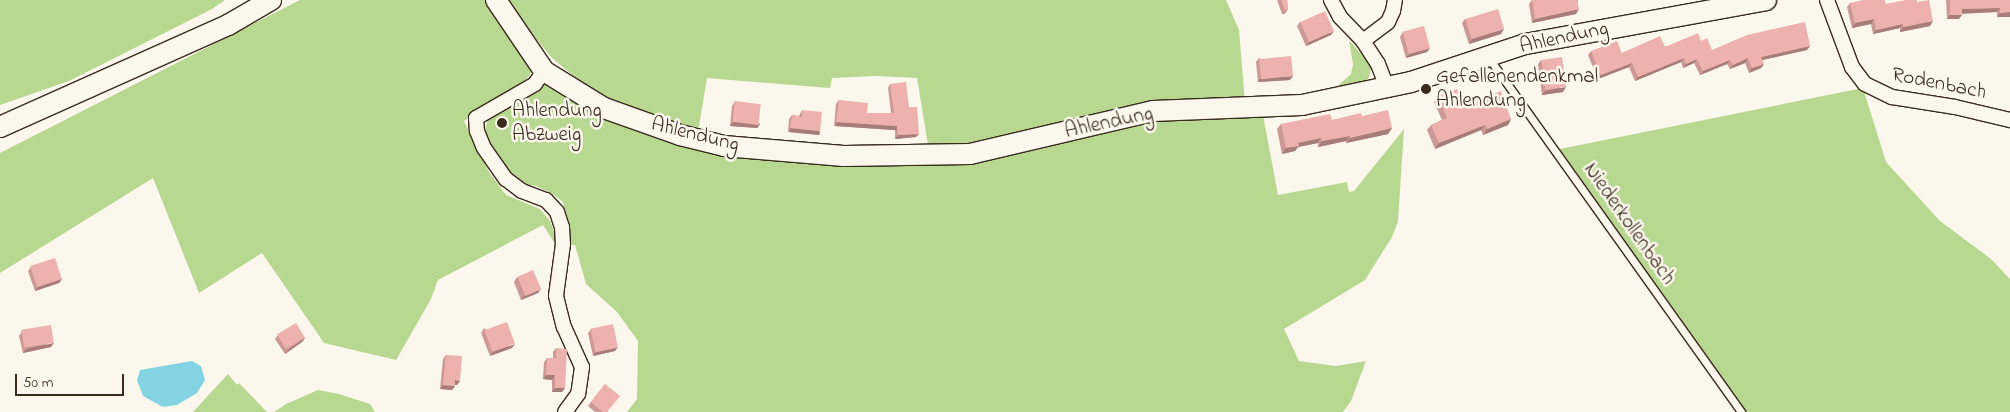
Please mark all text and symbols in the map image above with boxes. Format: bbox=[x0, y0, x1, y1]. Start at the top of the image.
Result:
street label: Ahlendung bbox=[1517, 16, 1611, 60]
street label: Rodenbach bbox=[1890, 62, 1988, 106]
place label: Gefallenendenkmal Ahlendung bbox=[1436, 64, 1598, 114]
marker: Gefallenendenkmal Ahlendung bbox=[1420, 83, 1432, 95]
place label: Ahlendung Abzweig bbox=[512, 98, 602, 148]
street label: Ahlendung bbox=[1062, 101, 1156, 145]
street label: Ahlendung bbox=[648, 112, 742, 158]
marker: Ahlendung Abzweig bbox=[496, 117, 508, 129]
street label: Niederkollenbach bbox=[1578, 158, 1680, 290]
scale bar bbox=[18, 364, 126, 396]
text: 50 m bbox=[23, 372, 53, 394]

